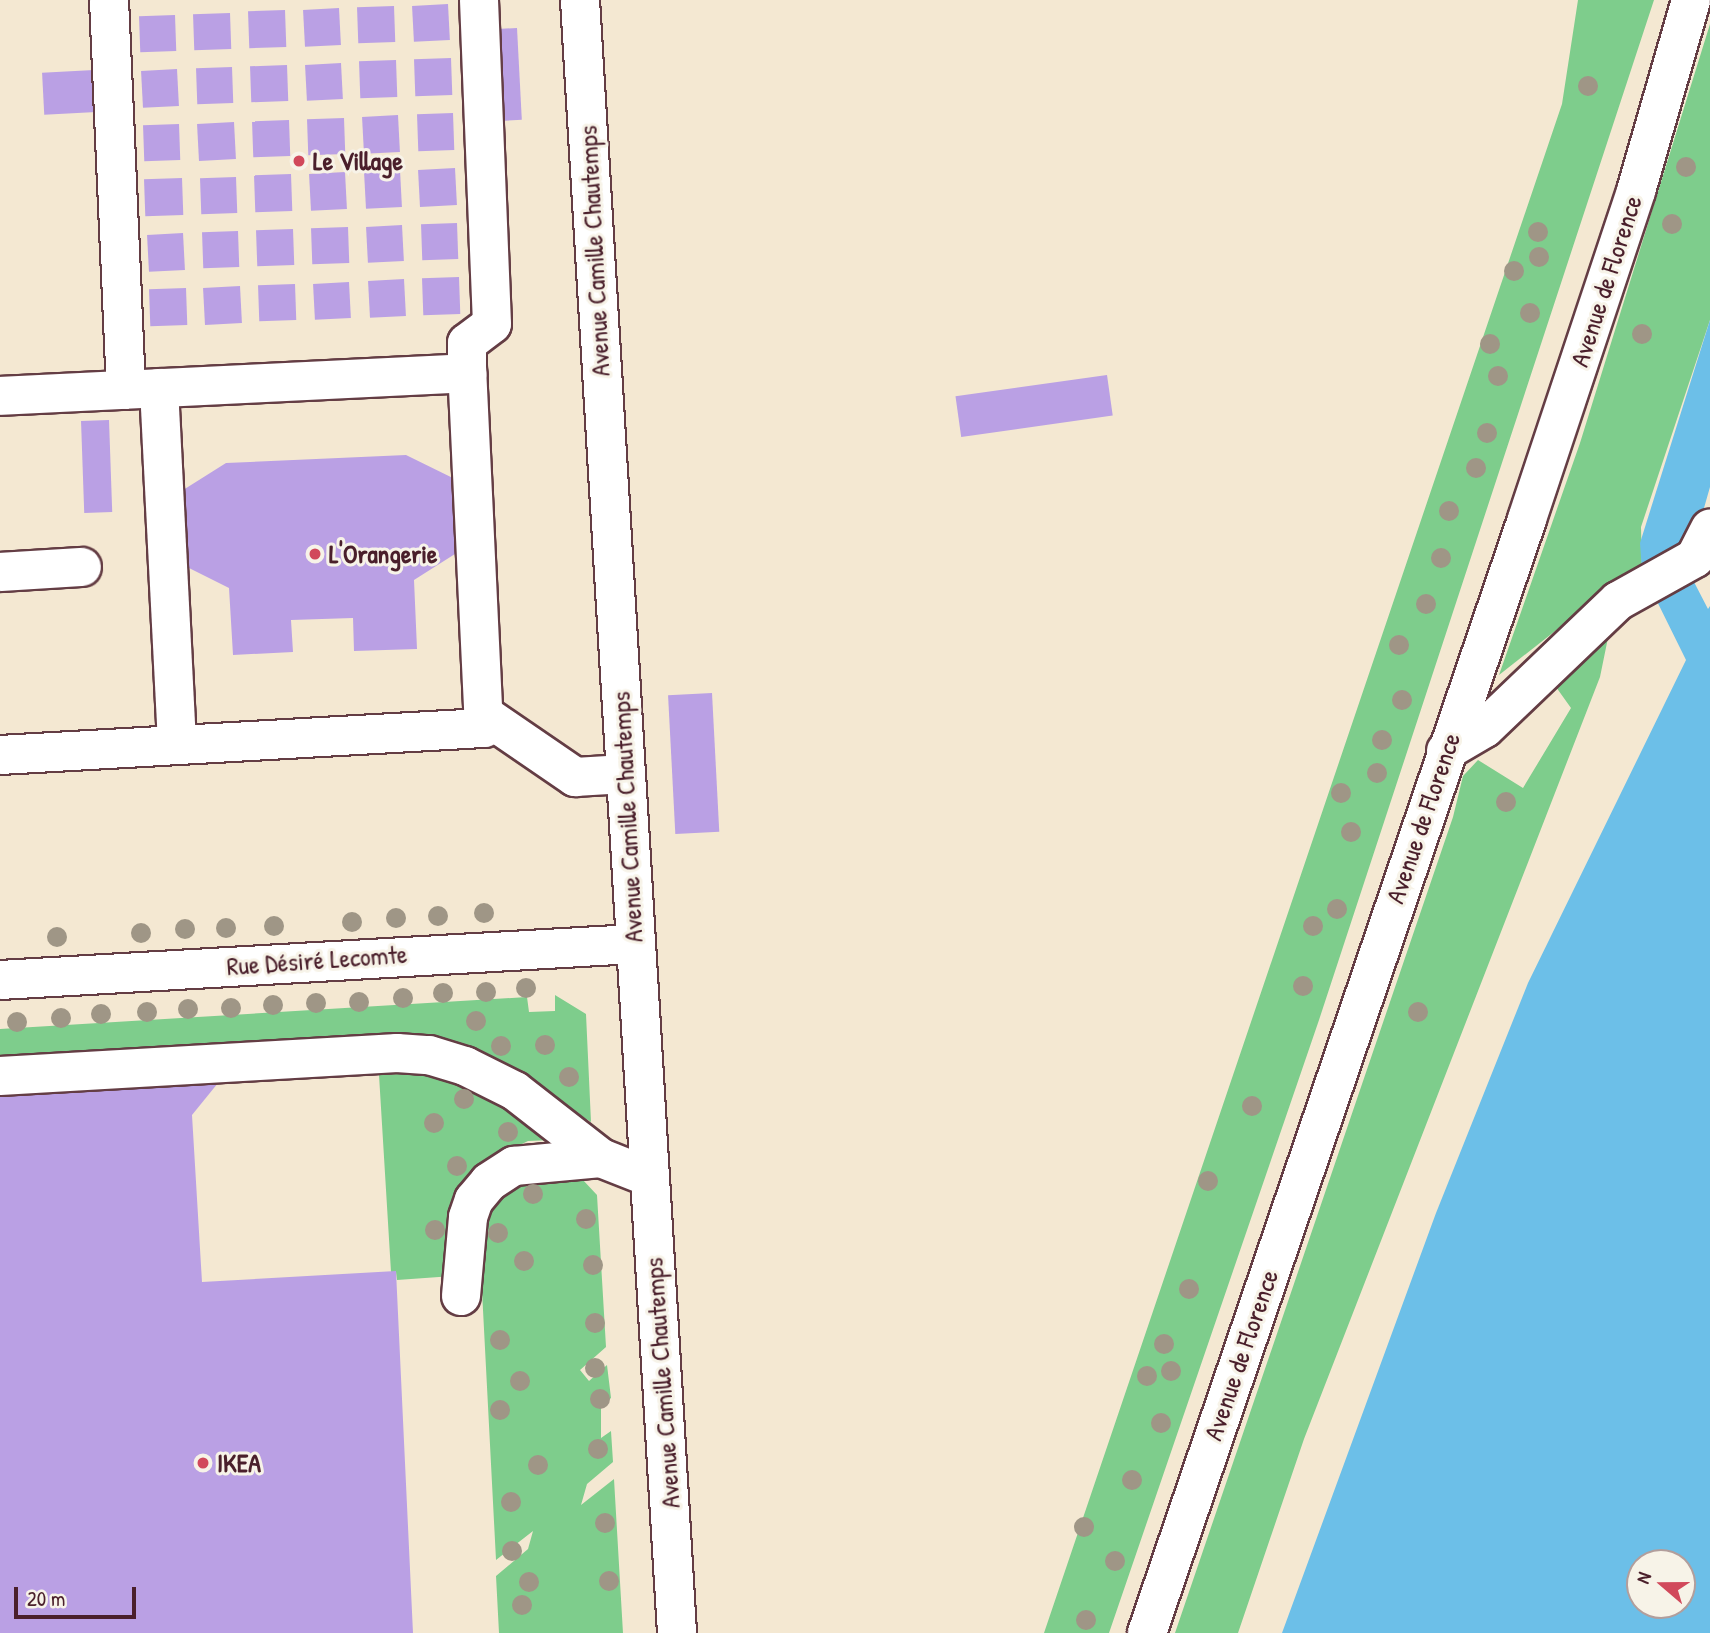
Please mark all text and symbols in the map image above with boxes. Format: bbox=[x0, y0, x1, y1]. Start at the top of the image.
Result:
street label: Avenue Camille Chautemps bbox=[572, 125, 616, 377]
place label: Le Village bbox=[313, 145, 403, 177]
marker: Le Village bbox=[291, 153, 307, 169]
street label: Avenue de Florence bbox=[1564, 192, 1648, 370]
place label: L'Orangerie bbox=[329, 538, 437, 570]
marker: L'Orangerie bbox=[307, 546, 323, 562]
street label: Avenue Camille Chautemps bbox=[605, 691, 649, 943]
street label: Avenue de Florence bbox=[1379, 729, 1467, 907]
street label: Rue Désiré Lecomte bbox=[226, 938, 408, 982]
street label: Avenue Camille Chautemps bbox=[638, 1257, 686, 1509]
street label: Avenue de Florence bbox=[1197, 1266, 1285, 1444]
place label: IKEA bbox=[217, 1447, 261, 1479]
marker: IKEA bbox=[195, 1455, 211, 1471]
north arrow bbox=[1626, 1549, 1696, 1619]
text: N bbox=[1629, 1568, 1657, 1587]
scale bar bbox=[18, 1574, 140, 1618]
text: 20 m bbox=[27, 1584, 65, 1613]

